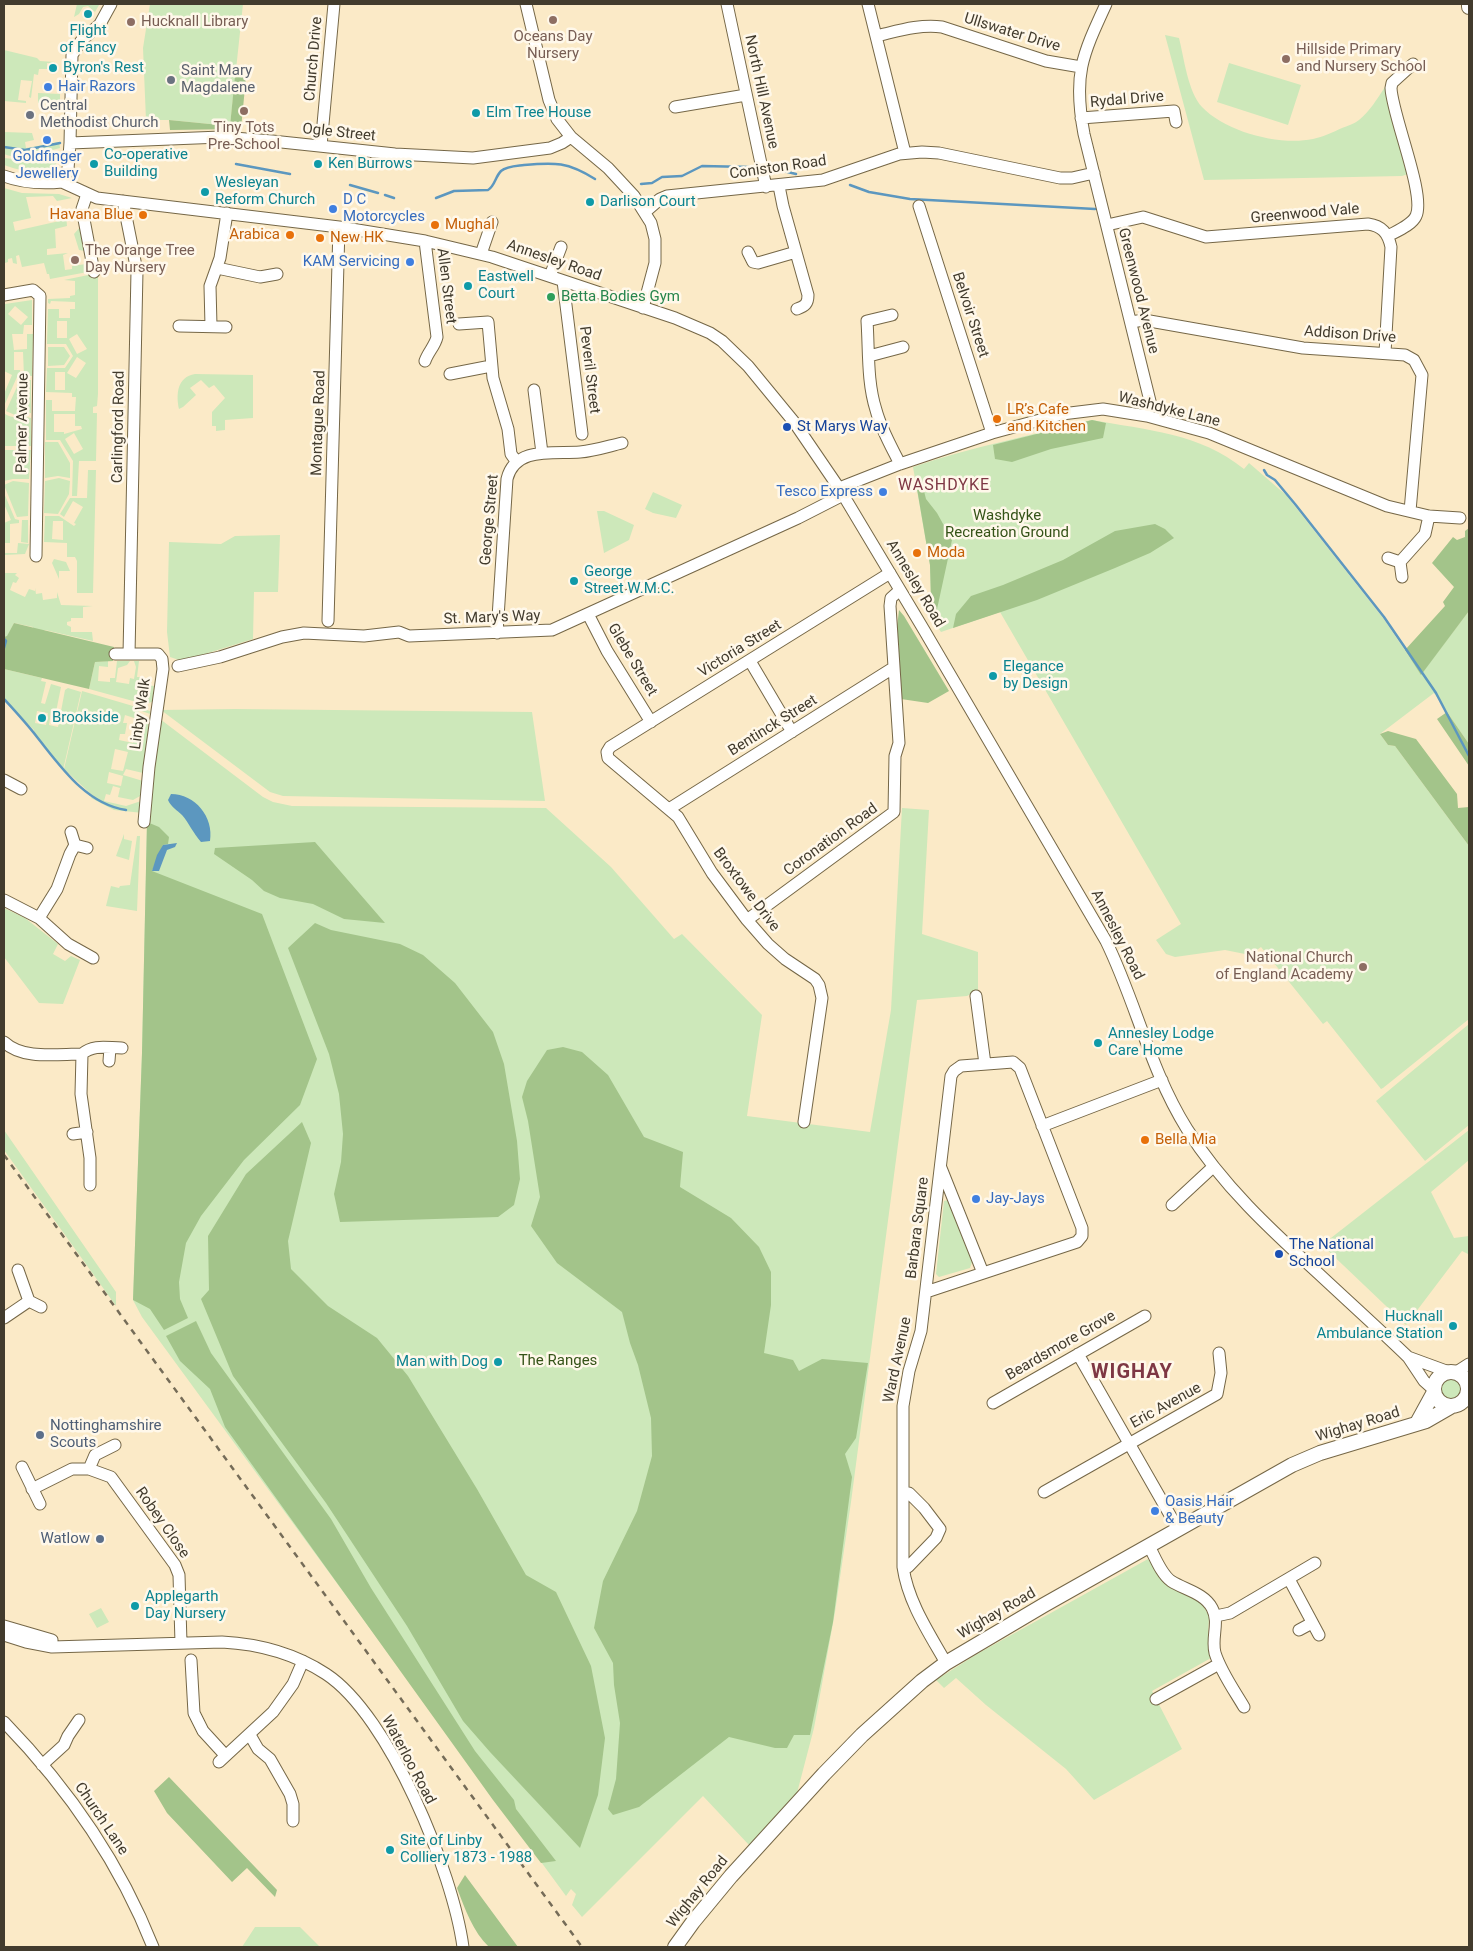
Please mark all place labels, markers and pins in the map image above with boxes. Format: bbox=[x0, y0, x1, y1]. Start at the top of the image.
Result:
marker: Flight of Fancy bbox=[82, 8, 94, 20]
place label: Hucknall Library bbox=[141, 13, 248, 31]
marker: Oceans Day Nursery bbox=[547, 14, 559, 26]
marker: Hucknall Library bbox=[125, 16, 137, 28]
place label: Flight of Fancy bbox=[60, 22, 116, 57]
place label: Oceans Day Nursery bbox=[513, 28, 593, 63]
place label: Hillside Primary and Nursery School bbox=[1296, 41, 1426, 76]
marker: Hillside Primary and Nursery School bbox=[1280, 53, 1292, 65]
place label: Byron's Rest bbox=[63, 59, 144, 77]
marker: Byron's Rest bbox=[47, 62, 59, 74]
place label: Saint Mary Magdalene bbox=[181, 62, 255, 97]
marker: Saint Mary Magdalene bbox=[165, 74, 177, 86]
place label: Hair Razors bbox=[58, 78, 135, 96]
marker: Hair Razors bbox=[42, 81, 54, 93]
place label: Central Methodist Church bbox=[40, 97, 159, 132]
place label: Elm Tree House bbox=[486, 104, 591, 122]
marker: Tiny Tots Pre-School bbox=[238, 105, 250, 117]
marker: Elm Tree House bbox=[470, 107, 482, 119]
marker: Central Methodist Church bbox=[24, 109, 36, 121]
place label: Tiny Tots Pre-School bbox=[208, 119, 280, 154]
marker: Goldfinger Jewellery bbox=[41, 134, 53, 146]
place label: Co-operative Building bbox=[104, 146, 188, 181]
place label: Goldfinger Jewellery bbox=[13, 148, 81, 183]
place label: Ken Burrows bbox=[328, 155, 412, 173]
marker: Co-operative Building bbox=[88, 158, 100, 170]
marker: Ken Burrows bbox=[312, 158, 324, 170]
place label: Wesleyan Reform Church bbox=[215, 174, 315, 209]
marker: Wesleyan Reform Church bbox=[199, 186, 211, 198]
place label: D C Motorcycles bbox=[343, 191, 425, 226]
place label: Darlison Court bbox=[600, 193, 696, 211]
marker: Darlison Court bbox=[584, 196, 596, 208]
marker: D C Motorcycles bbox=[327, 203, 339, 215]
place label: Havana Blue bbox=[50, 206, 133, 224]
marker: Havana Blue bbox=[137, 209, 149, 221]
place label: Mughal bbox=[445, 216, 495, 234]
marker: Mughal bbox=[429, 219, 441, 231]
place label: Arabica bbox=[229, 226, 280, 244]
marker: Arabica bbox=[284, 229, 296, 241]
place label: New HK bbox=[330, 229, 384, 247]
marker: New HK bbox=[314, 232, 326, 244]
place label: The Orange Tree Day Nursery bbox=[85, 242, 195, 277]
place label: KAM Servicing bbox=[303, 253, 400, 271]
marker: The Orange Tree Day Nursery bbox=[69, 254, 81, 266]
marker: KAM Servicing bbox=[404, 256, 416, 268]
place label: Eastwell Court bbox=[478, 268, 534, 303]
marker: Eastwell Court bbox=[462, 280, 474, 292]
place label: Betta Bodies Gym bbox=[561, 288, 680, 306]
marker: Betta Bodies Gym bbox=[545, 291, 557, 303]
place label: LR’s Cafe and Kitchen bbox=[1007, 401, 1086, 436]
marker: LR’s Cafe and Kitchen bbox=[991, 413, 1003, 425]
place label: St Marys Way bbox=[797, 418, 888, 436]
marker: St Marys Way bbox=[781, 421, 793, 433]
place label: Tesco Express bbox=[776, 483, 873, 501]
marker: Tesco Express bbox=[877, 486, 889, 498]
place label: Moda bbox=[927, 544, 965, 562]
marker: Moda bbox=[911, 547, 923, 559]
place label: George Street W.M.C. bbox=[584, 563, 674, 598]
marker: George Street W.M.C. bbox=[568, 575, 580, 587]
place label: Elegance by Design bbox=[1003, 658, 1068, 693]
marker: Elegance by Design bbox=[987, 670, 999, 682]
place label: Brookside bbox=[52, 709, 119, 727]
marker: Brookside bbox=[36, 712, 48, 724]
place label: National Church of England Academy bbox=[1216, 949, 1353, 984]
marker: National Church of England Academy bbox=[1357, 961, 1369, 973]
place label: Annesley Lodge Care Home bbox=[1108, 1025, 1214, 1060]
marker: Annesley Lodge Care Home bbox=[1092, 1037, 1104, 1049]
place label: Bella Mia bbox=[1155, 1131, 1216, 1149]
marker: Bella Mia bbox=[1139, 1134, 1151, 1146]
place label: Jay-Jays bbox=[986, 1190, 1045, 1208]
marker: Jay-Jays bbox=[970, 1193, 982, 1205]
place label: The National School bbox=[1289, 1236, 1374, 1271]
marker: The National School bbox=[1273, 1248, 1285, 1260]
place label: Hucknall Ambulance Station bbox=[1316, 1308, 1443, 1343]
marker: Hucknall Ambulance Station bbox=[1447, 1320, 1459, 1332]
place label: Man with Dog bbox=[396, 1353, 488, 1371]
marker: Man with Dog bbox=[492, 1356, 504, 1368]
place label: Nottinghamshire Scouts bbox=[50, 1417, 162, 1452]
marker: Nottinghamshire Scouts bbox=[34, 1429, 46, 1441]
place label: Oasis Hair & Beauty bbox=[1165, 1493, 1234, 1528]
marker: Oasis Hair & Beauty bbox=[1149, 1505, 1161, 1517]
place label: Watlow bbox=[40, 1530, 90, 1548]
marker: Watlow bbox=[94, 1533, 106, 1545]
place label: Applegarth Day Nursery bbox=[145, 1588, 226, 1623]
marker: Applegarth Day Nursery bbox=[129, 1600, 141, 1612]
place label: Site of Linby Colliery 1873 - 1988 bbox=[400, 1832, 532, 1867]
marker: Site of Linby Colliery 1873 - 1988 bbox=[384, 1844, 396, 1856]

